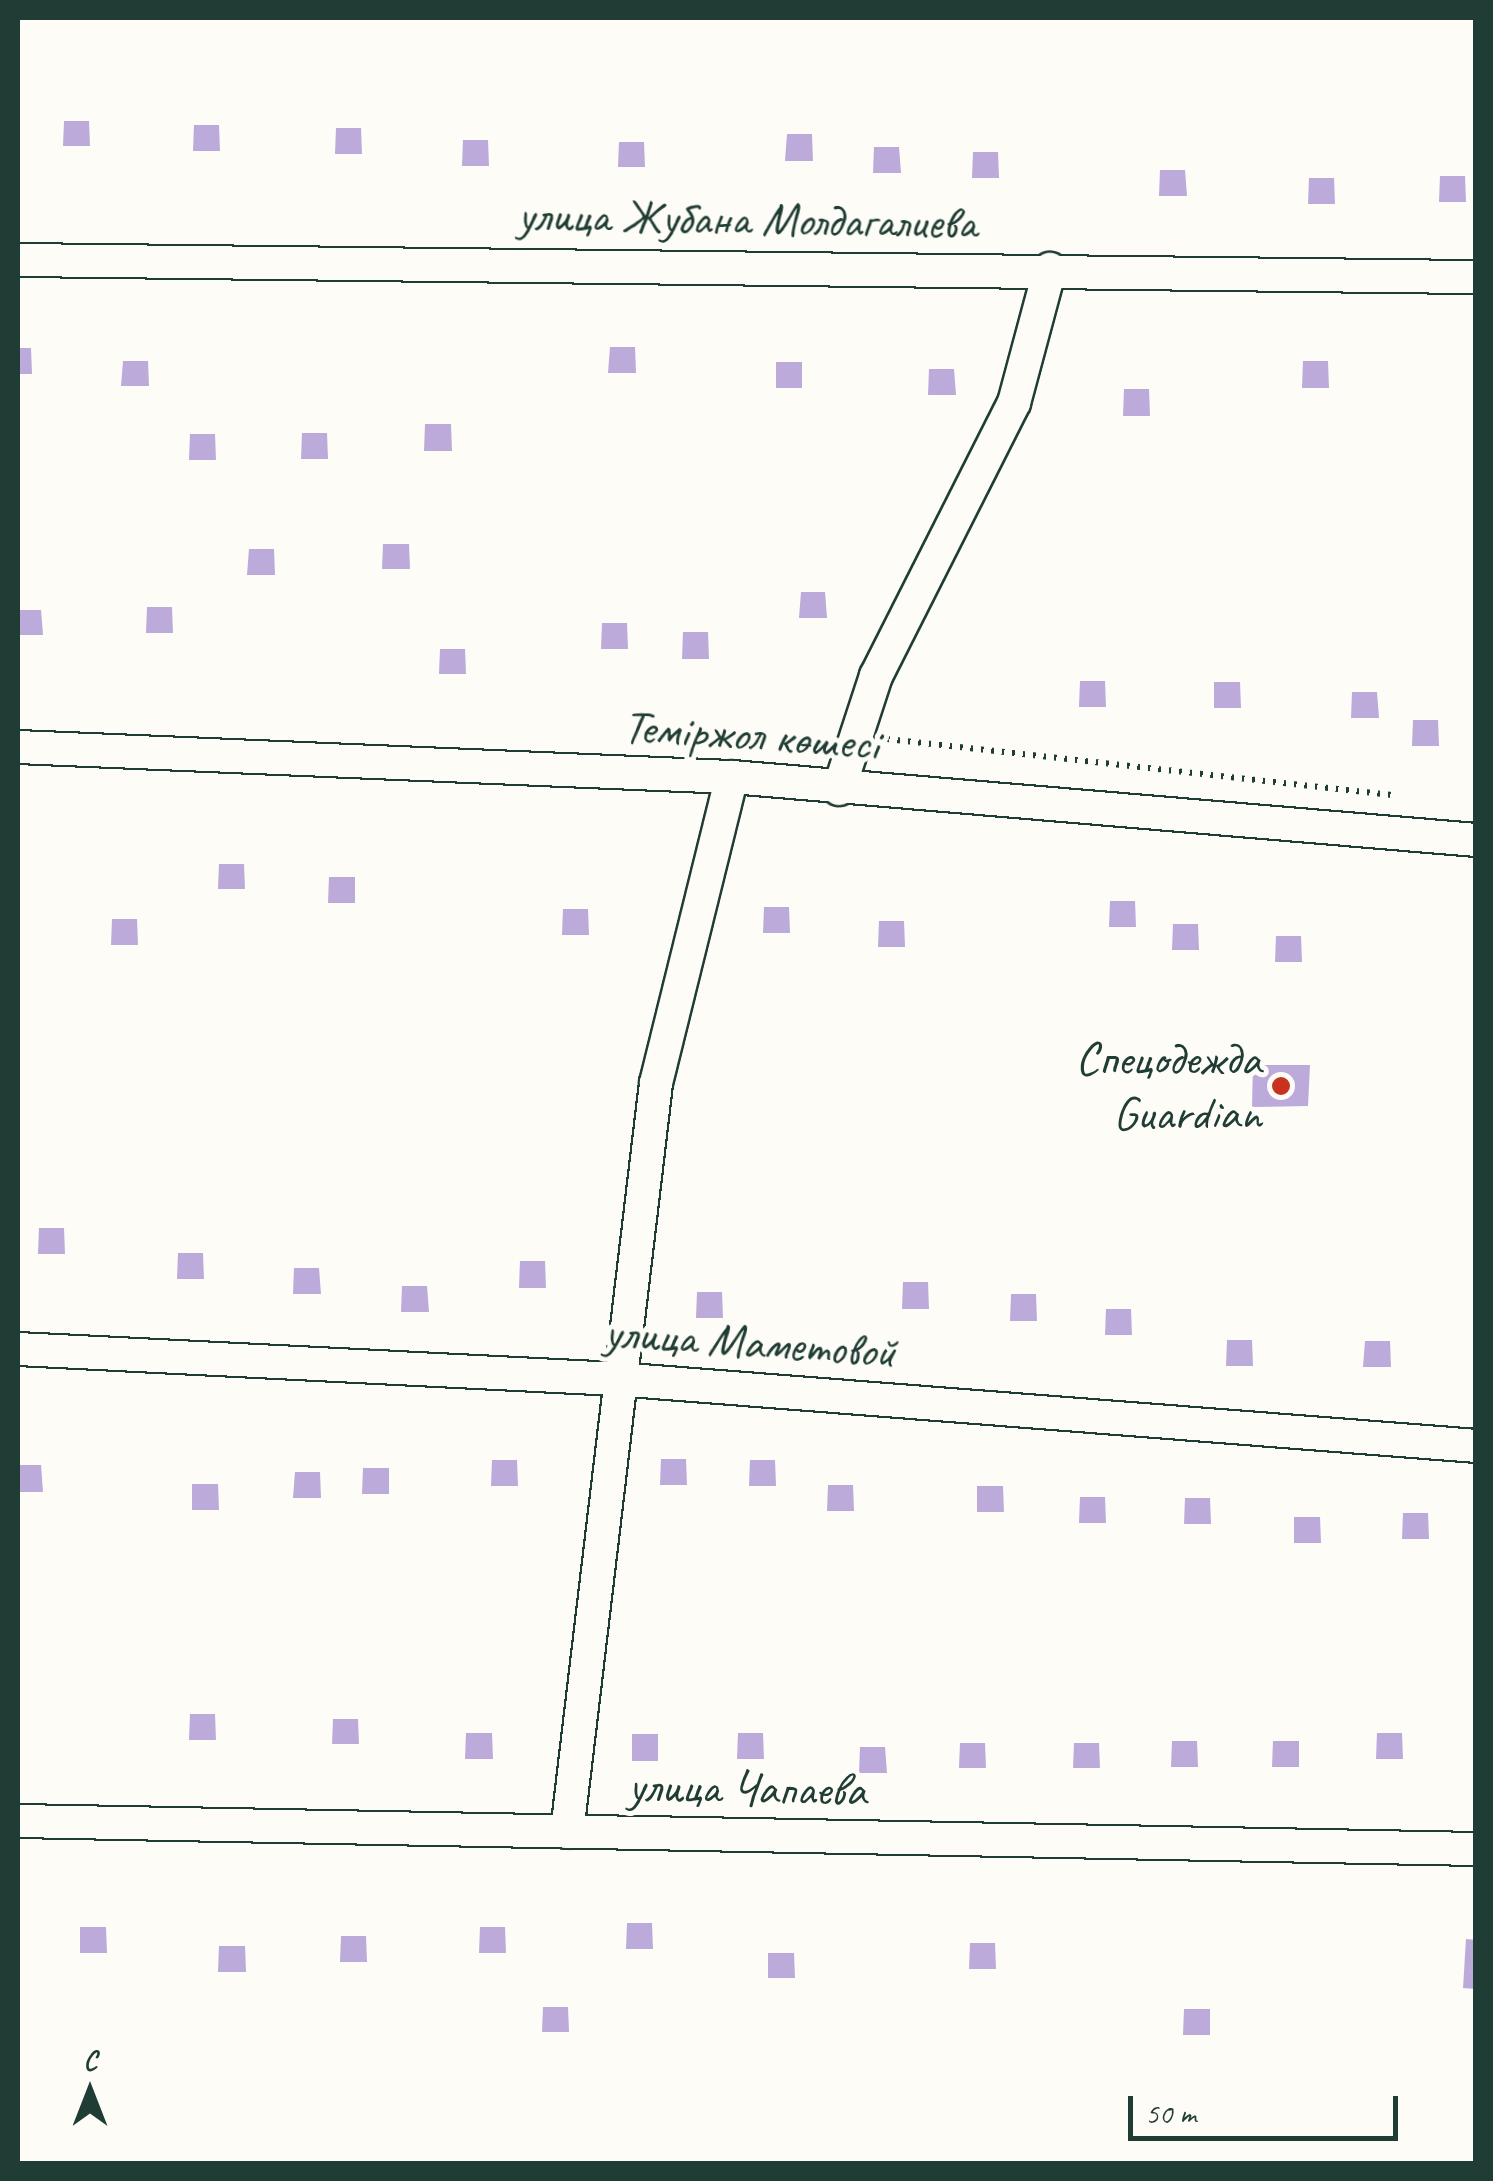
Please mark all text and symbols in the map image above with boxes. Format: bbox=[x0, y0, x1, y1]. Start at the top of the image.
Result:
street label: улица Жубана Молдагалиева bbox=[515, 186, 979, 252]
street label: Теміржол көшесі bbox=[621, 697, 881, 773]
place label: Спецодежда Guardian bbox=[1075, 1029, 1261, 1142]
marker: Спецодежда Guardian bbox=[1270, 1075, 1292, 1097]
street label: улица Маметовой bbox=[600, 1303, 900, 1381]
street label: улица Чапаева bbox=[627, 1757, 867, 1819]
north arrow bbox=[40, 2041, 140, 2141]
text: С bbox=[83, 2043, 97, 2078]
scale bar bbox=[1133, 2076, 1403, 2138]
text: 50 m bbox=[1145, 2094, 1196, 2132]

